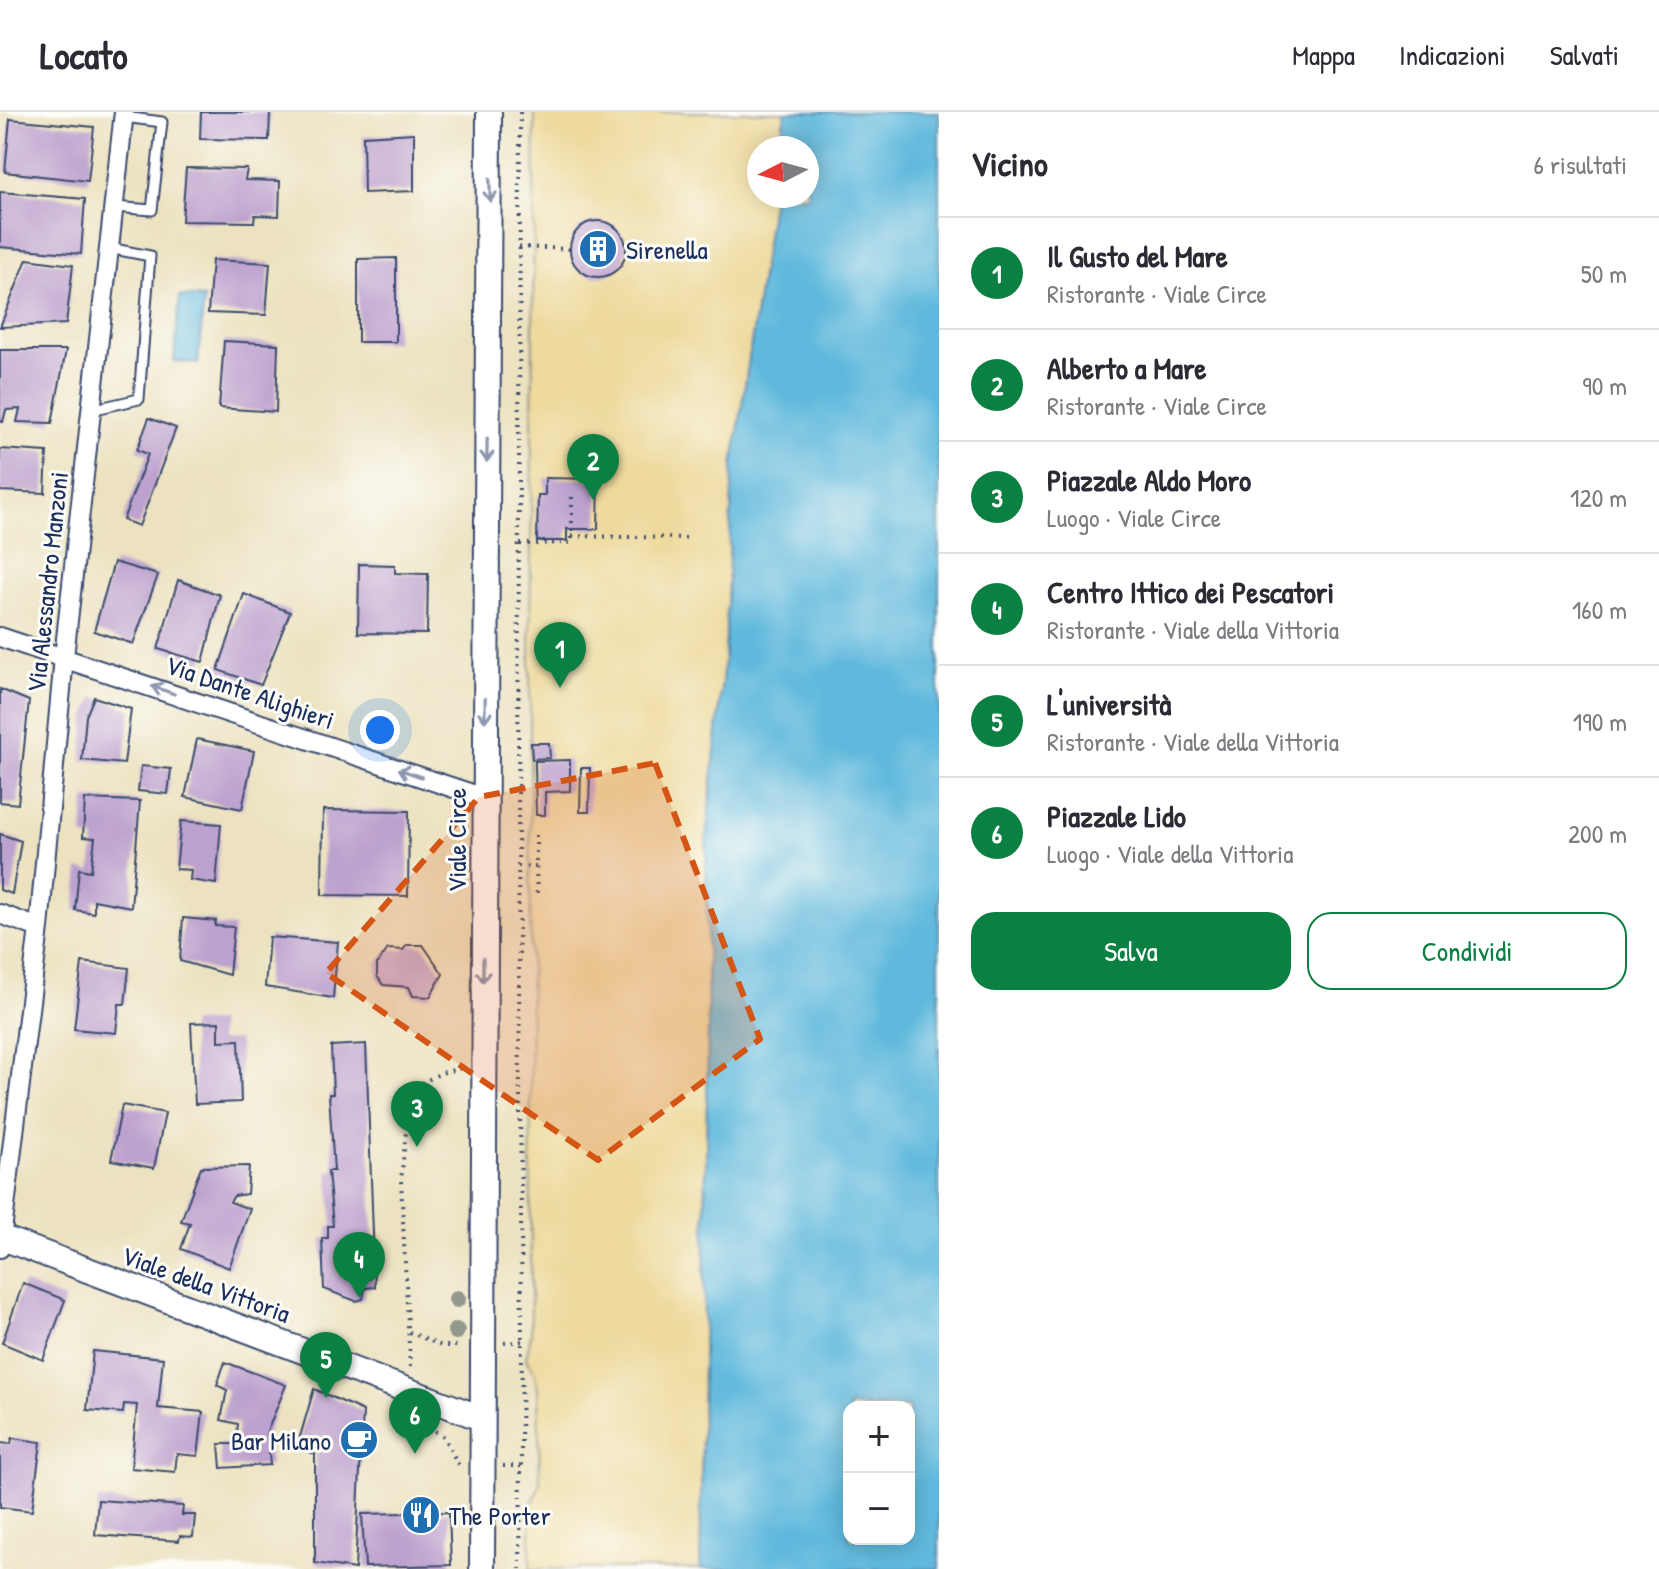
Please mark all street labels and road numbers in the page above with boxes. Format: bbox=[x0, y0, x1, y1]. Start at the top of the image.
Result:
street label: Via Alessandro Manzoni bbox=[18, 470, 76, 694]
street label: Via Dante Alighieri bbox=[161, 647, 339, 737]
street label: Viale Circe bbox=[439, 788, 474, 892]
street label: Viale della Vittoria bbox=[117, 1237, 295, 1331]

